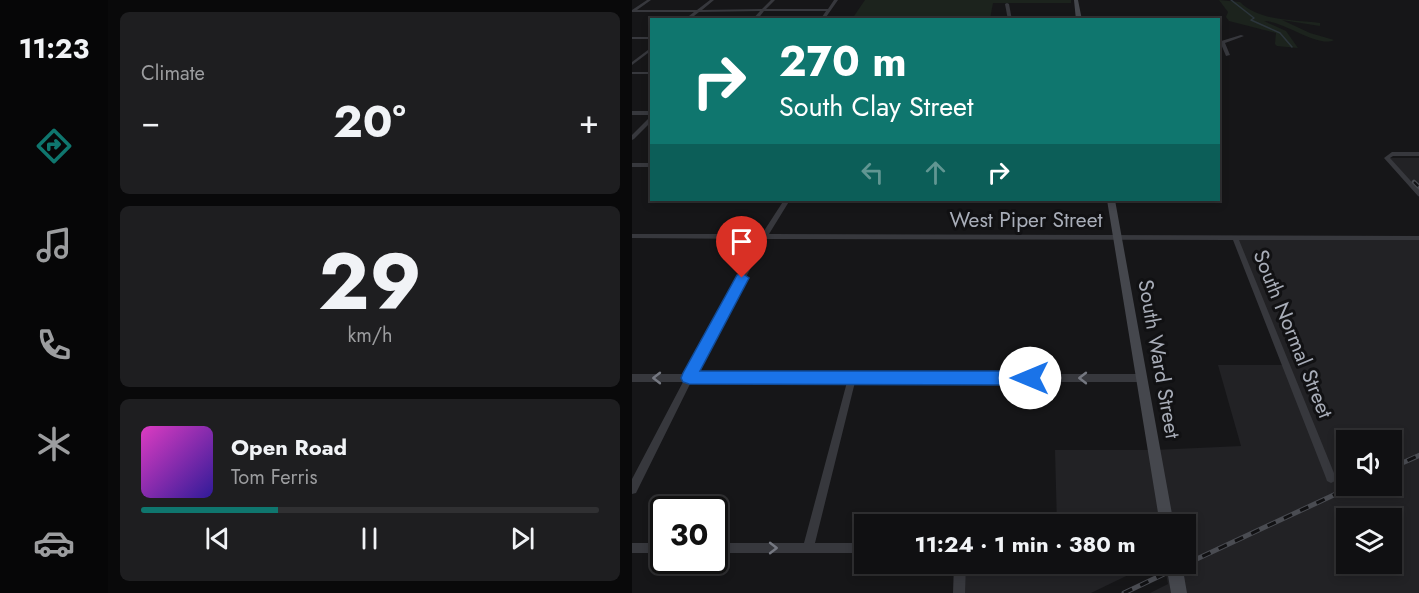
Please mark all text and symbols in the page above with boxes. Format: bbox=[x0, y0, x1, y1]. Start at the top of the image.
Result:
text: 11:23 bbox=[19, 29, 89, 68]
text: 270 m bbox=[779, 31, 907, 92]
icon: right bbox=[680, 42, 758, 120]
text: Climate bbox=[141, 59, 205, 88]
text: South Clay Street bbox=[779, 87, 973, 126]
text: 20° bbox=[333, 89, 406, 154]
text: − bbox=[141, 98, 160, 145]
text: + bbox=[579, 98, 599, 145]
icon: directions bbox=[33, 125, 75, 167]
icon: left bbox=[856, 156, 889, 189]
icon: ahead bbox=[919, 156, 952, 189]
icon: right bbox=[982, 156, 1015, 189]
street label: West Piper Street bbox=[949, 205, 1103, 235]
pin bbox=[716, 216, 767, 278]
icon: music bbox=[33, 224, 75, 266]
icon: arrive bbox=[725, 225, 758, 258]
text: 29 bbox=[318, 226, 422, 338]
street label: South Normal Street bbox=[1246, 245, 1340, 423]
street label: South Ward Street bbox=[1130, 277, 1188, 441]
text: km/h bbox=[347, 321, 393, 350]
icon: phone bbox=[33, 324, 75, 366]
position arrow bbox=[998, 346, 1062, 410]
one-way arrow bbox=[652, 372, 661, 384]
one-way arrow bbox=[1078, 372, 1087, 384]
icon: climate bbox=[33, 423, 75, 465]
map controls bbox=[1336, 430, 1402, 574]
button: sound bbox=[1336, 430, 1402, 496]
text: Open Road bbox=[231, 431, 347, 463]
text: Tom Ferris bbox=[231, 463, 318, 492]
speed limit sign: 30 bbox=[650, 496, 728, 574]
button: layers bbox=[1336, 508, 1402, 574]
icon: car bbox=[33, 522, 75, 564]
icon: previous bbox=[201, 522, 234, 555]
icon: pause bbox=[353, 522, 386, 555]
icon: next bbox=[506, 522, 539, 555]
text: 11:24 · 1 min · 380 m bbox=[914, 528, 1136, 560]
one-way arrow bbox=[768, 542, 777, 554]

